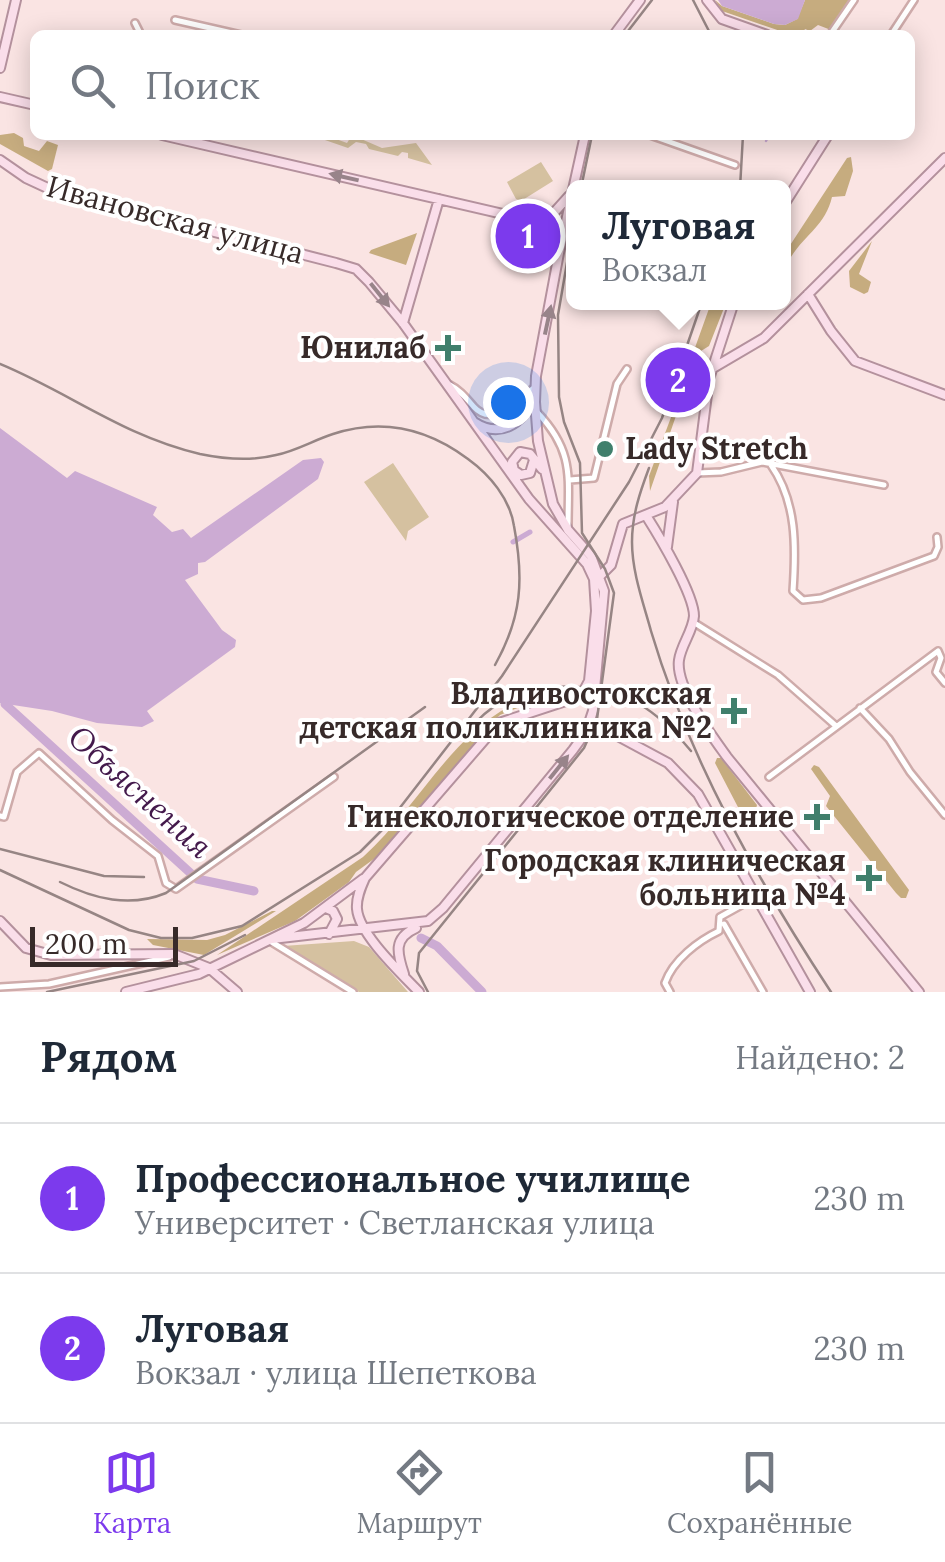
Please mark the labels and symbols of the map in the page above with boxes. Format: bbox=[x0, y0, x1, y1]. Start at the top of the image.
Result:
street label: Ивановская улица bbox=[42, 166, 308, 273]
one-way arrow bbox=[328, 169, 359, 184]
pin: 1 bbox=[496, 198, 560, 274]
one-way arrow bbox=[369, 282, 390, 308]
one-way arrow bbox=[540, 304, 556, 335]
place label: Юнилаб bbox=[300, 328, 426, 366]
marker: Юнилаб bbox=[435, 335, 461, 361]
pin: 2 bbox=[646, 342, 710, 418]
your location bbox=[483, 377, 534, 428]
place label: Lady Stretch bbox=[625, 429, 808, 468]
marker: Lady Stretch bbox=[594, 438, 616, 460]
place label: Владивостокская детская поликлинника №2 bbox=[299, 674, 712, 746]
marker: Владивостокская детская поликлинника №2 bbox=[721, 698, 747, 724]
water label: Объяснения bbox=[60, 716, 221, 867]
one-way arrow bbox=[548, 755, 569, 780]
place label: Гинекологическое отделение bbox=[347, 797, 794, 835]
marker: Гинекологическое отделение bbox=[804, 804, 830, 830]
place label: Городская клиническая больница №4 bbox=[484, 841, 846, 913]
marker: Городская клиническая больница №4 bbox=[856, 865, 882, 891]
scale bar bbox=[30, 922, 178, 966]

